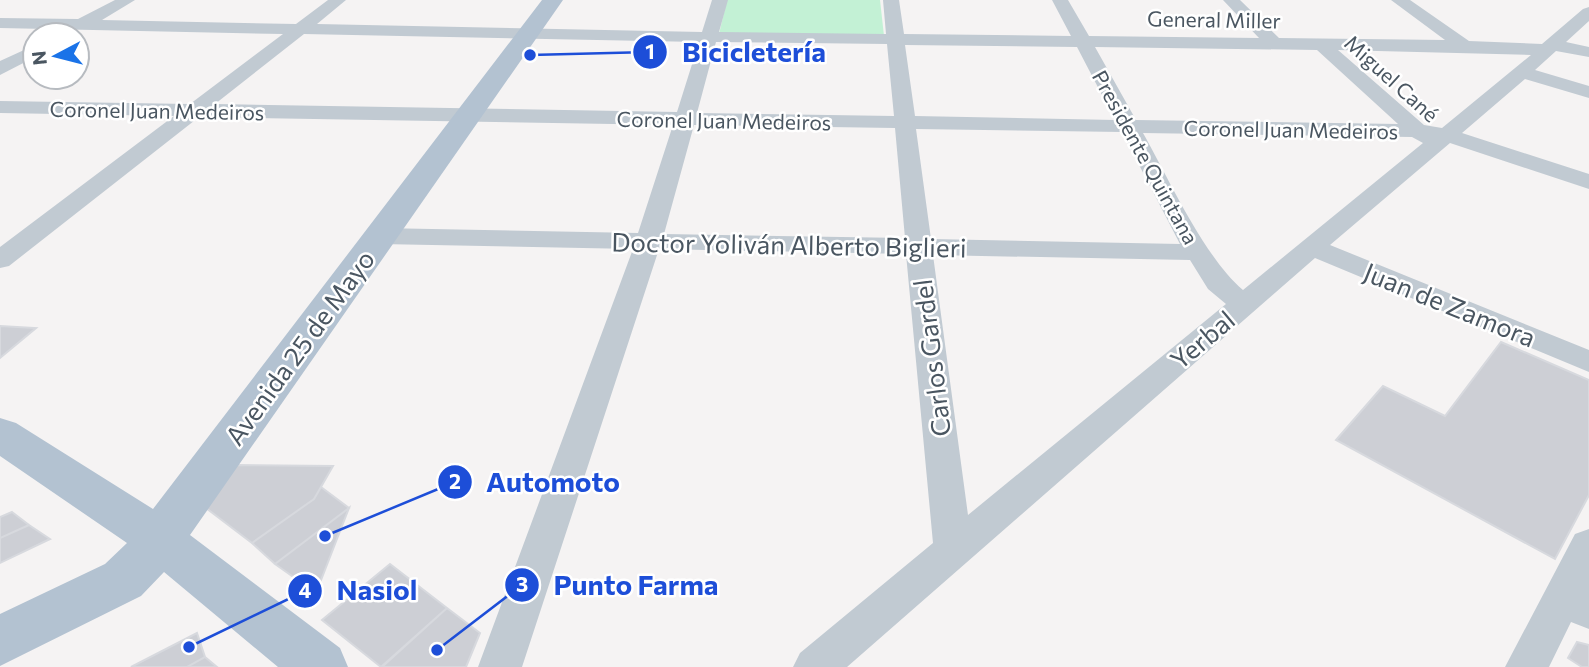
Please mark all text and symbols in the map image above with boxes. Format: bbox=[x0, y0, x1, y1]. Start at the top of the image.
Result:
street label: General Miller bbox=[1147, 5, 1281, 33]
north arrow bbox=[21, 21, 91, 91]
callout: Bicicletería bbox=[633, 27, 840, 76]
street label: Miguel Cané bbox=[1340, 29, 1444, 127]
text: Bicicletería bbox=[682, 34, 826, 68]
text: 1 bbox=[645, 38, 655, 63]
text: N bbox=[26, 50, 51, 67]
street label: Presidente Quintana bbox=[1088, 66, 1204, 248]
street label: Coronel Juan Medeiros bbox=[50, 96, 264, 124]
street label: Coronel Juan Medeiros bbox=[617, 106, 831, 134]
street label: Coronel Juan Medeiros bbox=[1184, 115, 1398, 143]
street label: Doctor Yoliván Alberto Biglieri bbox=[611, 225, 967, 263]
street label: Avenida 25 de Mayo bbox=[218, 244, 380, 450]
street label: Juan de Zamora bbox=[1360, 255, 1540, 353]
street label: Carlos Gardel bbox=[906, 277, 956, 439]
street label: Yerbal bbox=[1164, 303, 1240, 375]
callout: Automoto bbox=[437, 458, 634, 507]
text: Automoto bbox=[486, 464, 620, 498]
text: 2 bbox=[449, 468, 461, 493]
callout: Punto Farma bbox=[505, 561, 733, 610]
callout: Nasiol bbox=[288, 566, 432, 615]
text: Punto Farma bbox=[553, 567, 719, 601]
text: 3 bbox=[516, 571, 528, 596]
text: Nasiol bbox=[337, 572, 417, 606]
text: 4 bbox=[299, 577, 312, 602]

